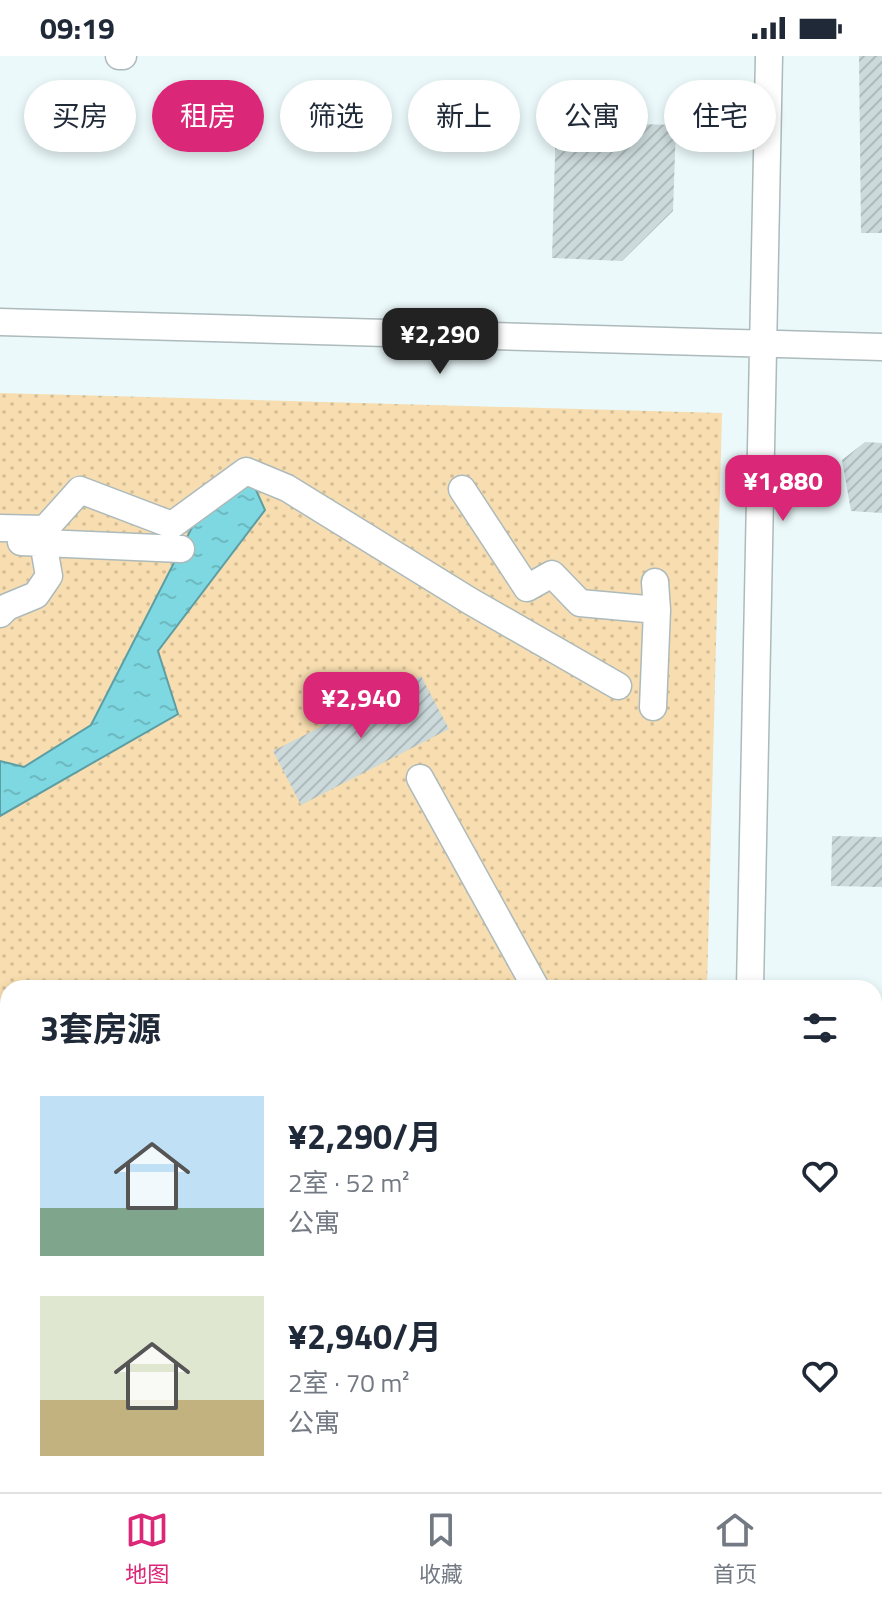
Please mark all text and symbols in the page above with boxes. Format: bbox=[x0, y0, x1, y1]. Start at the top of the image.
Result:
text: 09:19 bbox=[40, 5, 115, 51]
chip: 买房 bbox=[24, 80, 136, 152]
chip: 租房 bbox=[152, 80, 264, 152]
chip: 筛选 bbox=[280, 80, 392, 152]
chip: 新上 bbox=[408, 80, 520, 152]
chip: 公寓 bbox=[536, 80, 648, 152]
chip: 住宅 bbox=[664, 80, 776, 152]
pin: ¥2,290 bbox=[375, 308, 505, 376]
text: ¥2,290 bbox=[400, 314, 480, 353]
pin: ¥1,880 bbox=[718, 455, 848, 523]
text: ¥1,880 bbox=[743, 461, 823, 500]
pin: ¥2,940 bbox=[296, 672, 426, 740]
text: ¥2,940 bbox=[321, 678, 401, 717]
text: 3套房源 bbox=[40, 1002, 161, 1054]
icon: filters bbox=[798, 1006, 842, 1050]
text: ¥2,290/月 bbox=[288, 1110, 442, 1162]
icon: home bbox=[104, 1128, 200, 1224]
icon: heart bbox=[798, 1154, 842, 1198]
text: 2室 · 52 m² bbox=[288, 1163, 410, 1202]
text: 公寓 bbox=[288, 1203, 340, 1242]
text: ¥2,940/月 bbox=[288, 1310, 442, 1362]
icon: home bbox=[104, 1328, 200, 1424]
icon: heart bbox=[798, 1354, 842, 1398]
text: 2室 · 70 m² bbox=[288, 1363, 410, 1402]
text: 公寓 bbox=[288, 1403, 340, 1442]
tab: 地图 bbox=[125, 1508, 169, 1591]
tab: 收藏 bbox=[419, 1508, 463, 1591]
tab: 首页 bbox=[713, 1508, 757, 1591]

